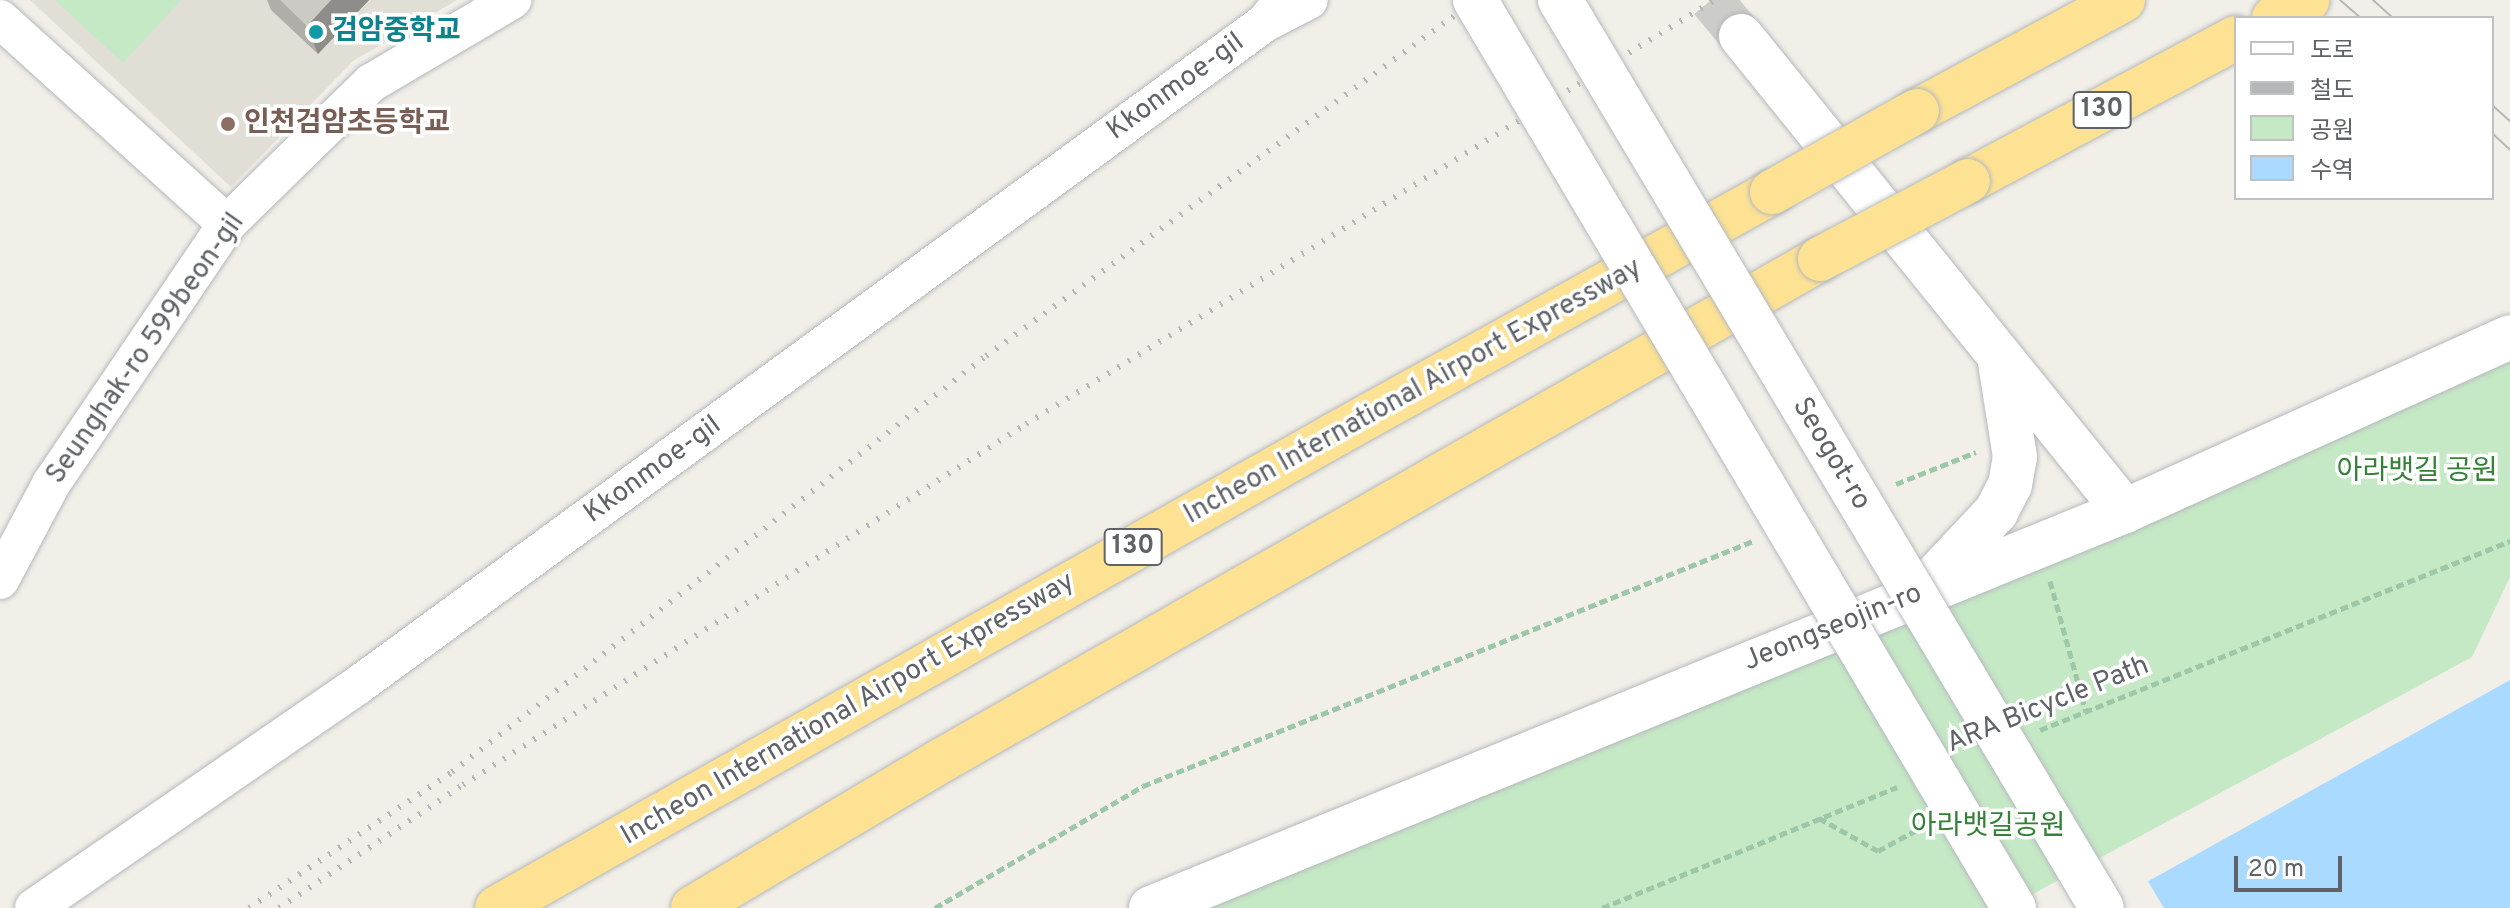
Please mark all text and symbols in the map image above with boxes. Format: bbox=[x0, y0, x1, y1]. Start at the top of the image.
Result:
place label: 검암중학교 bbox=[332, 15, 461, 49]
legend bbox=[2234, 16, 2494, 200]
marker: 검암중학교 bbox=[307, 23, 325, 41]
street label: Kkonmoe-gil bbox=[1101, 26, 1251, 148]
text: 도로 bbox=[2310, 37, 2354, 67]
text: 철도 bbox=[2310, 77, 2354, 107]
road number: 130 bbox=[2072, 88, 2132, 132]
place label: 인천검암초등학교 bbox=[244, 107, 450, 141]
marker: 인천검암초등학교 bbox=[219, 115, 237, 133]
text: 공원 bbox=[2310, 117, 2354, 147]
text: 수역 bbox=[2310, 157, 2354, 187]
street label: Seunghak-ro 599beon-gil bbox=[40, 207, 252, 491]
street label: Incheon International Airport Expressway bbox=[1178, 251, 1648, 533]
street label: Seogot-ro bbox=[1784, 392, 1878, 516]
street label: Kkonmoe-gil bbox=[578, 409, 728, 531]
park label: 아라뱃길 공원 bbox=[2336, 455, 2498, 489]
road number: 130 bbox=[1103, 525, 1163, 569]
street label: Incheon International Airport Expressway bbox=[615, 565, 1081, 853]
street label: Jeongseojin-ro bbox=[1739, 577, 1927, 679]
street label: ARA Bicycle Path bbox=[1941, 649, 2155, 761]
park label: 아라뱃길공원 bbox=[1911, 810, 2065, 844]
scale bar bbox=[2238, 840, 2346, 890]
text: 20 m bbox=[2248, 855, 2304, 885]

